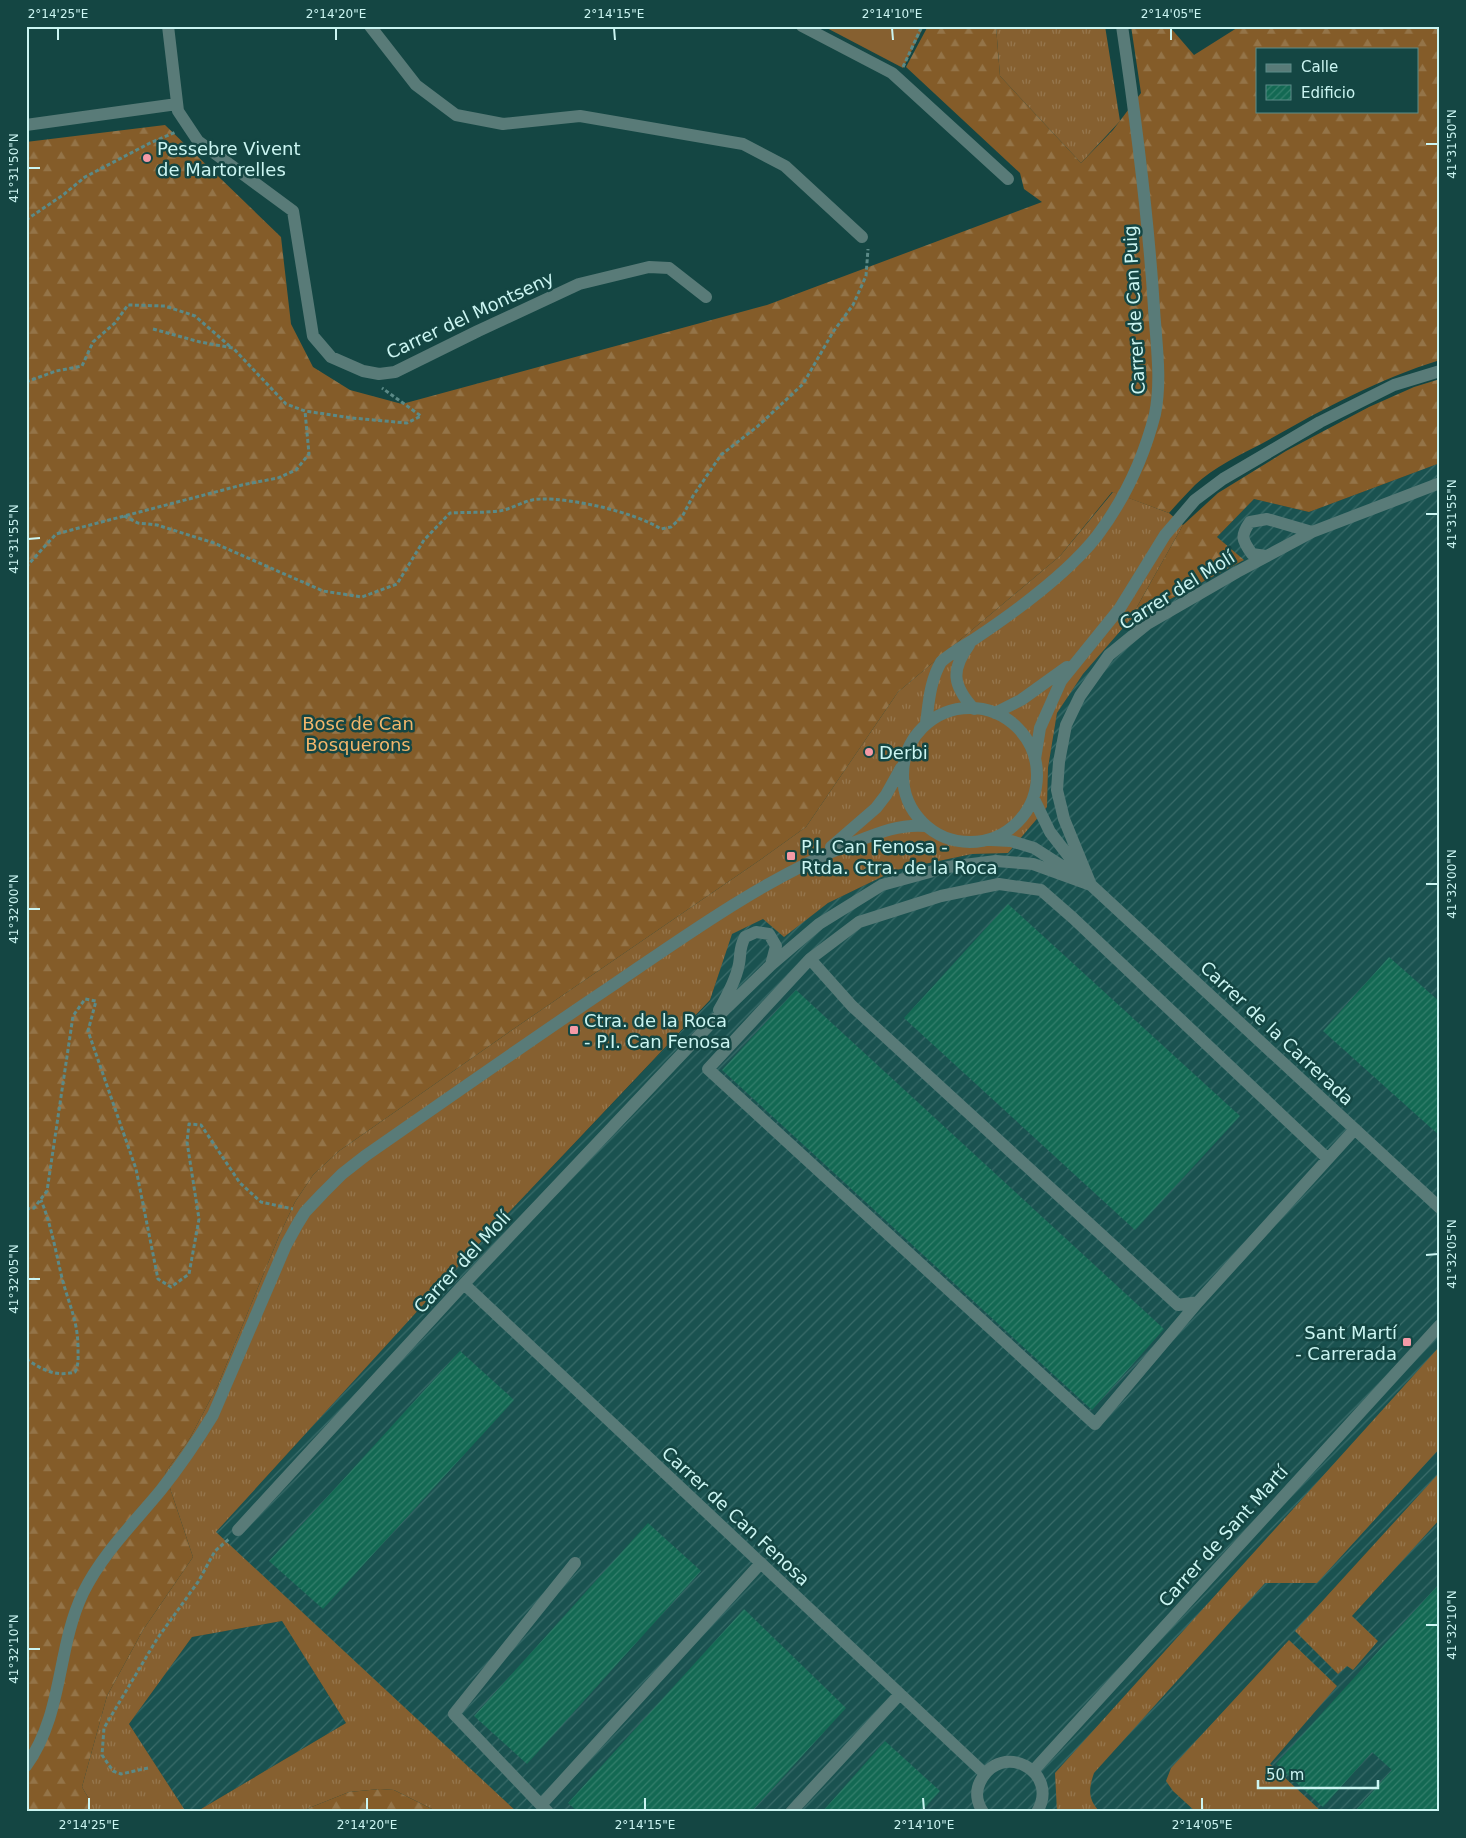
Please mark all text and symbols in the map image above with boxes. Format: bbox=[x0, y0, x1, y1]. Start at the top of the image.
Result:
text: 2°14'25"E bbox=[28, 7, 88, 21]
text: 2°14'20"E bbox=[306, 7, 366, 21]
text: 2°14'15"E bbox=[584, 7, 644, 21]
text: 2°14'10"E bbox=[862, 7, 922, 21]
text: 2°14'05"E bbox=[1141, 7, 1201, 21]
legend bbox=[1256, 48, 1418, 112]
text: Calle bbox=[1301, 58, 1338, 76]
text: Edificio bbox=[1301, 84, 1355, 102]
text: 41°31'50"N bbox=[1445, 109, 1459, 179]
text: 41°31'50"N bbox=[7, 133, 21, 203]
place label: Pessebre Vivent de Martorelles bbox=[157, 138, 300, 180]
marker: Pessebre Vivent de Martorelles bbox=[141, 152, 153, 164]
street label: Carrer de Can Puig bbox=[1119, 225, 1149, 395]
street label: Carrer del Montseny bbox=[383, 267, 558, 363]
text: 41°31'55"N bbox=[1445, 479, 1459, 549]
text: 41°31'55"N bbox=[7, 504, 21, 574]
street label: Carrer del Molí bbox=[1116, 546, 1239, 634]
park label: Bosc de Can Bosquerons bbox=[302, 713, 414, 755]
place label: Derbi bbox=[879, 742, 928, 763]
marker: Derbi bbox=[863, 746, 875, 758]
place label: P.I. Can Fenosa - Rtda. Ctra. de la Roca bbox=[801, 836, 998, 878]
text: 41°32'00"N bbox=[1445, 849, 1459, 919]
marker: P.I. Can Fenosa - Rtda. Ctra. de la Roca bbox=[785, 850, 797, 862]
text: 41°32'00"N bbox=[7, 874, 21, 944]
street label: Carrer de la Carrerada bbox=[1196, 957, 1358, 1109]
place label: Ctra. de la Roca - P.I. Can Fenosa bbox=[584, 1010, 731, 1052]
marker: Ctra. de la Roca - P.I. Can Fenosa bbox=[568, 1024, 580, 1036]
street label: Carrer del Molí bbox=[409, 1206, 515, 1317]
text: 41°32'05"N bbox=[1445, 1219, 1459, 1289]
text: 41°32'05"N bbox=[7, 1244, 21, 1314]
place label: Sant Martí - Carrerada bbox=[1295, 1322, 1398, 1364]
marker: Sant Martí - Carrerada bbox=[1401, 1336, 1413, 1348]
street label: Carrer de Can Fenosa bbox=[658, 1442, 814, 1590]
street label: Carrer de Sant Martí bbox=[1154, 1460, 1293, 1611]
text: 41°32'10"N bbox=[1445, 1590, 1459, 1660]
text: 41°32'10"N bbox=[7, 1614, 21, 1684]
scale bar bbox=[1258, 1758, 1378, 1790]
text: 50 m bbox=[1266, 1766, 1304, 1784]
text: 2°14'25"E bbox=[59, 1818, 119, 1832]
text: 2°14'20"E bbox=[337, 1818, 397, 1832]
text: 2°14'15"E bbox=[615, 1818, 675, 1832]
text: 2°14'10"E bbox=[894, 1818, 954, 1832]
text: 2°14'05"E bbox=[1172, 1818, 1232, 1832]

